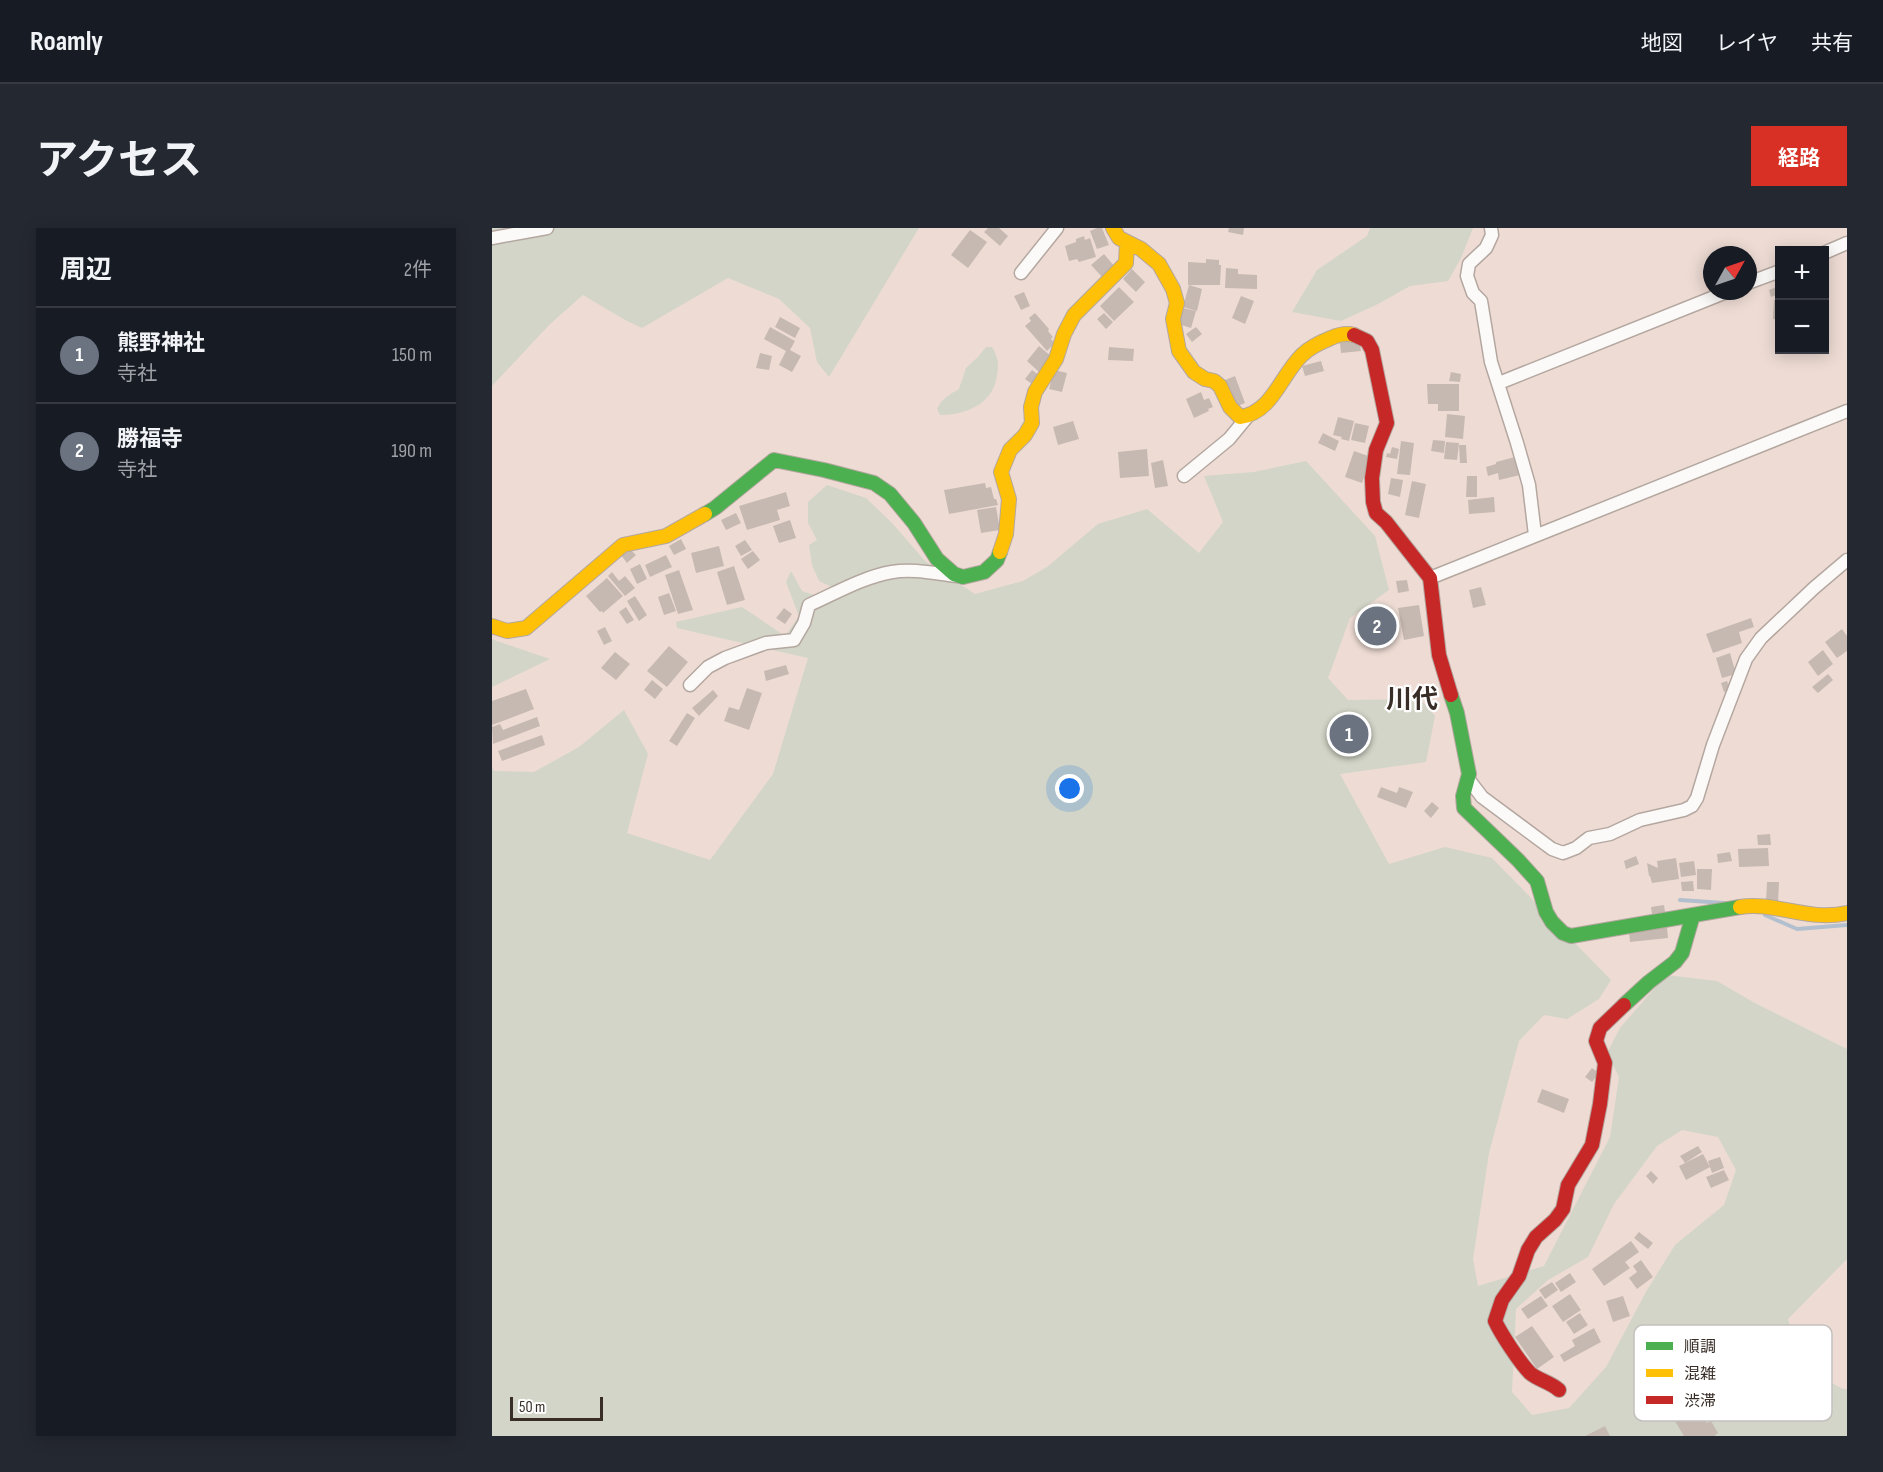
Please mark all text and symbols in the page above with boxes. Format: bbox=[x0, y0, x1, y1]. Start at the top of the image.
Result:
text: Roamly bbox=[30, 25, 103, 58]
text: 地図 bbox=[1641, 31, 1683, 56]
text: レイヤ bbox=[1716, 31, 1778, 56]
text: 共有 bbox=[1811, 31, 1853, 56]
button: 経路 bbox=[1751, 126, 1847, 186]
text: アクセス bbox=[36, 136, 202, 187]
north arrow bbox=[1703, 246, 1757, 300]
map controls bbox=[1775, 246, 1829, 354]
button: + bbox=[1775, 246, 1829, 300]
text: 周辺 bbox=[60, 255, 112, 286]
text: 2件 bbox=[404, 258, 432, 282]
button: − bbox=[1775, 300, 1829, 354]
text: 熊野神社 bbox=[117, 330, 205, 357]
text: 1 bbox=[76, 343, 83, 367]
text: 150 m bbox=[392, 343, 432, 367]
text: 寺社 bbox=[117, 362, 157, 386]
text: 勝福寺 bbox=[117, 426, 183, 453]
text: 2 bbox=[75, 439, 84, 463]
text: 190 m bbox=[391, 439, 432, 463]
text: 寺社 bbox=[117, 458, 157, 482]
pin: 2 bbox=[1358, 604, 1396, 648]
district label: 川代 bbox=[1386, 685, 1438, 716]
pin: 1 bbox=[1330, 712, 1368, 756]
your location bbox=[1055, 774, 1084, 803]
legend bbox=[1634, 1325, 1832, 1421]
text: 順調 bbox=[1684, 1338, 1716, 1357]
text: 混雑 bbox=[1684, 1365, 1716, 1384]
text: 渋滞 bbox=[1684, 1392, 1716, 1411]
scale bar bbox=[510, 1394, 603, 1422]
text: 50 m bbox=[519, 1398, 545, 1417]

